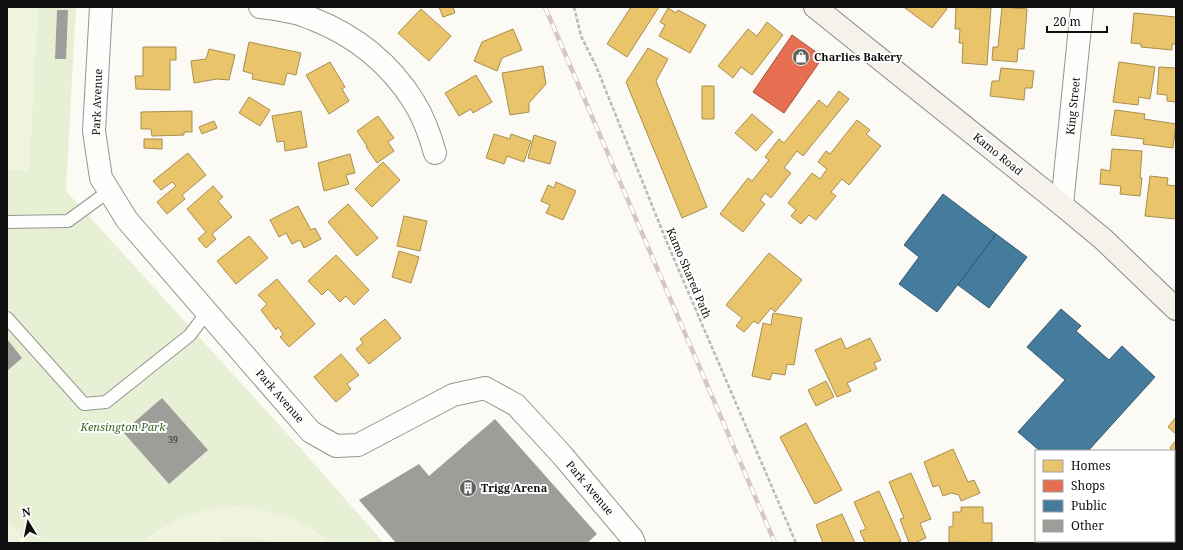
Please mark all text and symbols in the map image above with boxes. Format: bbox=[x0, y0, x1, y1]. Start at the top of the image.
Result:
scale bar bbox=[1047, 8, 1107, 34]
text: 20 m bbox=[1053, 13, 1081, 30]
shop icon: Charlies Bakery bbox=[791, 47, 811, 67]
place label: Charlies Bakery bbox=[814, 49, 903, 64]
street label: Park Avenue bbox=[88, 68, 105, 136]
street label: King Street bbox=[1062, 76, 1083, 135]
street label: Kamo Road bbox=[970, 129, 1027, 178]
street label: Kamo Shared Path bbox=[664, 225, 715, 320]
street label: Park Avenue bbox=[253, 366, 308, 426]
park label: Kensington Park bbox=[79, 419, 166, 434]
house number: 39 bbox=[168, 433, 178, 446]
legend bbox=[1035, 450, 1175, 542]
street label: Park Avenue bbox=[563, 457, 618, 518]
text: Homes bbox=[1071, 457, 1111, 474]
text: Shops bbox=[1071, 477, 1105, 494]
building icon: Trigg Arena bbox=[458, 478, 478, 498]
place label: Trigg Arena bbox=[481, 480, 548, 495]
text: Public bbox=[1071, 497, 1107, 514]
north arrow bbox=[8, 502, 48, 542]
text: N bbox=[21, 503, 32, 520]
text: Other bbox=[1071, 517, 1104, 534]

